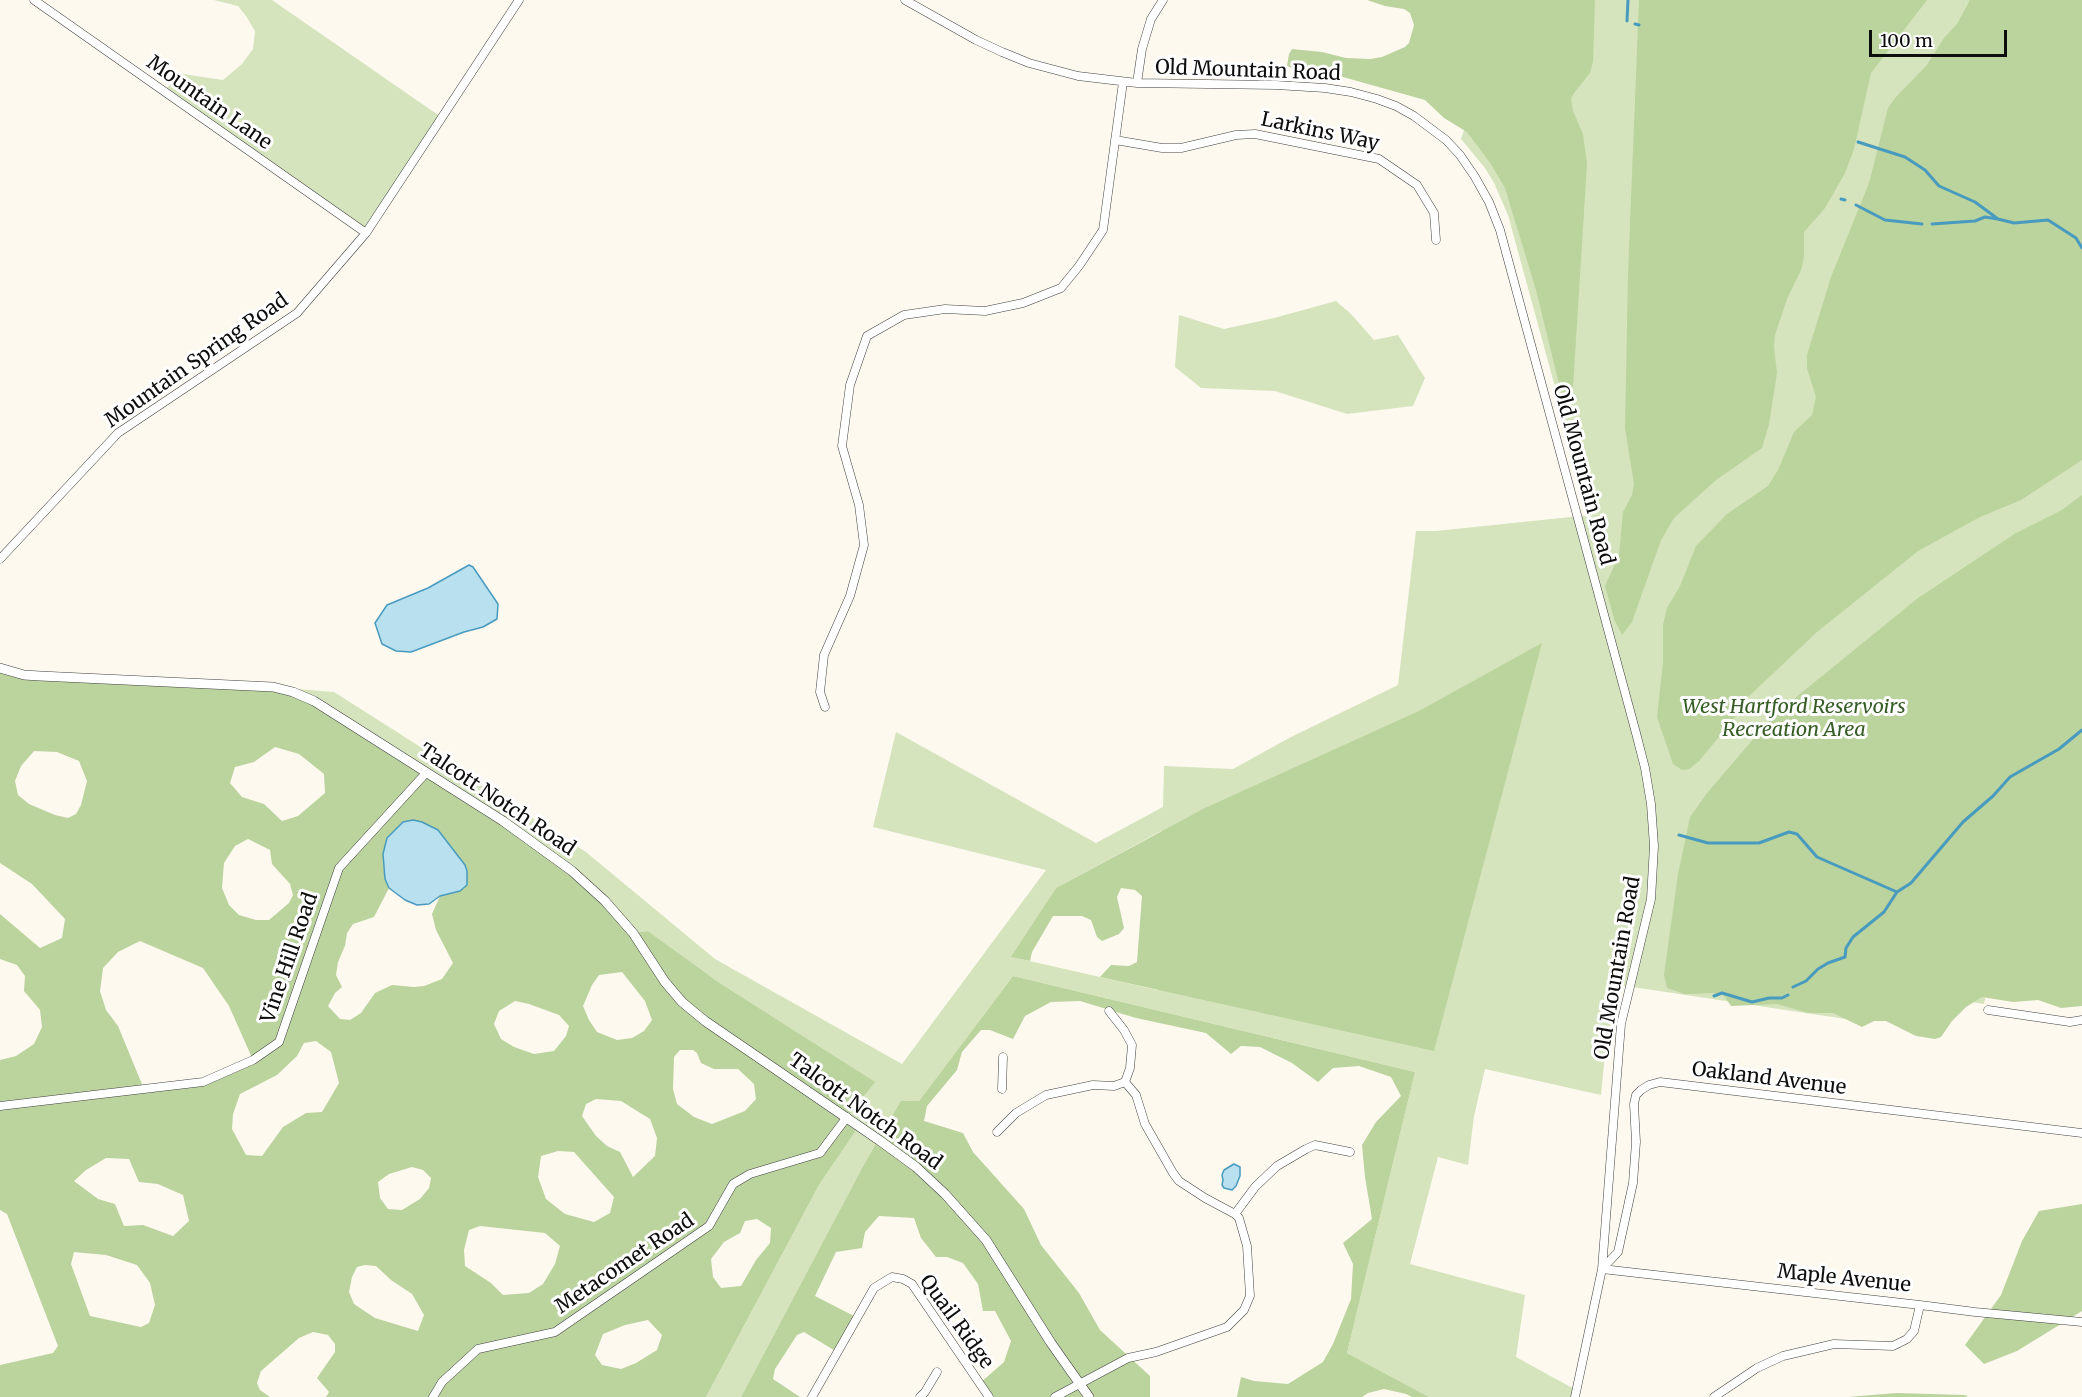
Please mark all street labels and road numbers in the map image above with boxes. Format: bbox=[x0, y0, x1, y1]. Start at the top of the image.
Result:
street label: Mountain Lane bbox=[142, 51, 276, 155]
street label: Old Mountain Road bbox=[1155, 56, 1341, 86]
street label: Larkins Way bbox=[1259, 108, 1381, 156]
street label: Mountain Spring Road bbox=[101, 289, 293, 433]
street label: Old Mountain Road bbox=[1547, 382, 1619, 568]
street label: Talcott Notch Road bbox=[414, 739, 580, 861]
street label: Old Mountain Road bbox=[1590, 875, 1646, 1061]
street label: Vine Hill Road bbox=[256, 890, 324, 1026]
street label: Talcott Notch Road bbox=[784, 1048, 946, 1176]
street label: Oakland Avenue bbox=[1691, 1058, 1847, 1100]
street label: Metacomet Road bbox=[551, 1209, 699, 1319]
street label: Maple Avenue bbox=[1776, 1260, 1912, 1298]
street label: Quail Ridge bbox=[914, 1270, 998, 1374]

